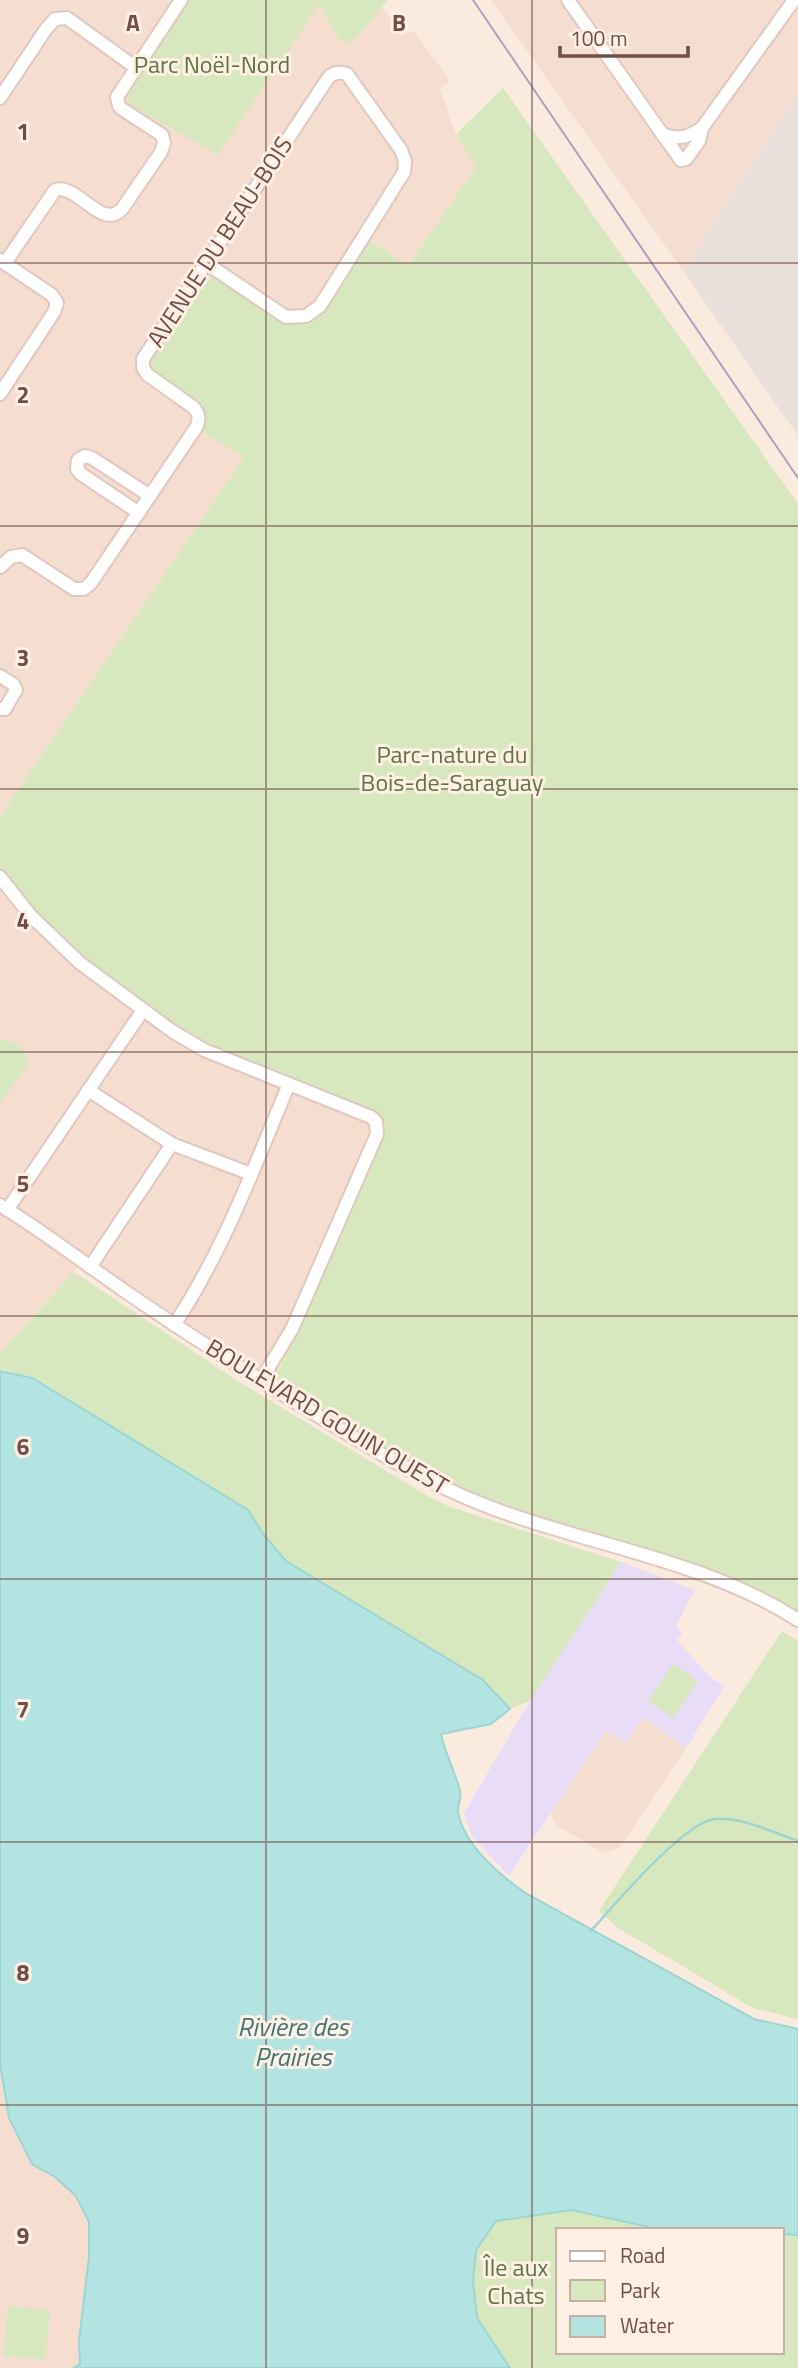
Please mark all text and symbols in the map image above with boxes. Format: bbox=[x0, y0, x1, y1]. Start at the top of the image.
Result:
text: A bbox=[126, 5, 140, 40]
text: B bbox=[392, 5, 406, 40]
scale bar bbox=[560, 14, 688, 58]
text: 100 m bbox=[570, 22, 627, 54]
park label: Parc Noël-Nord bbox=[134, 46, 290, 82]
text: 1 bbox=[17, 114, 29, 149]
street label: AVENUE DU BEAU-BOIS bbox=[137, 129, 301, 354]
text: 2 bbox=[17, 377, 29, 412]
text: 3 bbox=[17, 640, 29, 675]
park label: Parc-nature du Bois-de-Saraguay bbox=[361, 736, 544, 800]
text: 4 bbox=[17, 903, 29, 938]
text: 5 bbox=[17, 1166, 29, 1201]
street label: BOULEVARD GOUIN OUEST bbox=[199, 1329, 456, 1503]
text: 6 bbox=[17, 1429, 30, 1464]
text: 7 bbox=[17, 1692, 29, 1727]
text: 8 bbox=[17, 1955, 30, 1990]
water label: Rivière des Prairies bbox=[238, 2007, 350, 2076]
text: 9 bbox=[17, 2218, 30, 2253]
legend bbox=[556, 2228, 784, 2354]
text: Road bbox=[620, 2239, 665, 2271]
park label: Île aux Chats bbox=[482, 2249, 548, 2313]
text: Park bbox=[620, 2274, 660, 2306]
text: Water bbox=[620, 2309, 674, 2341]

